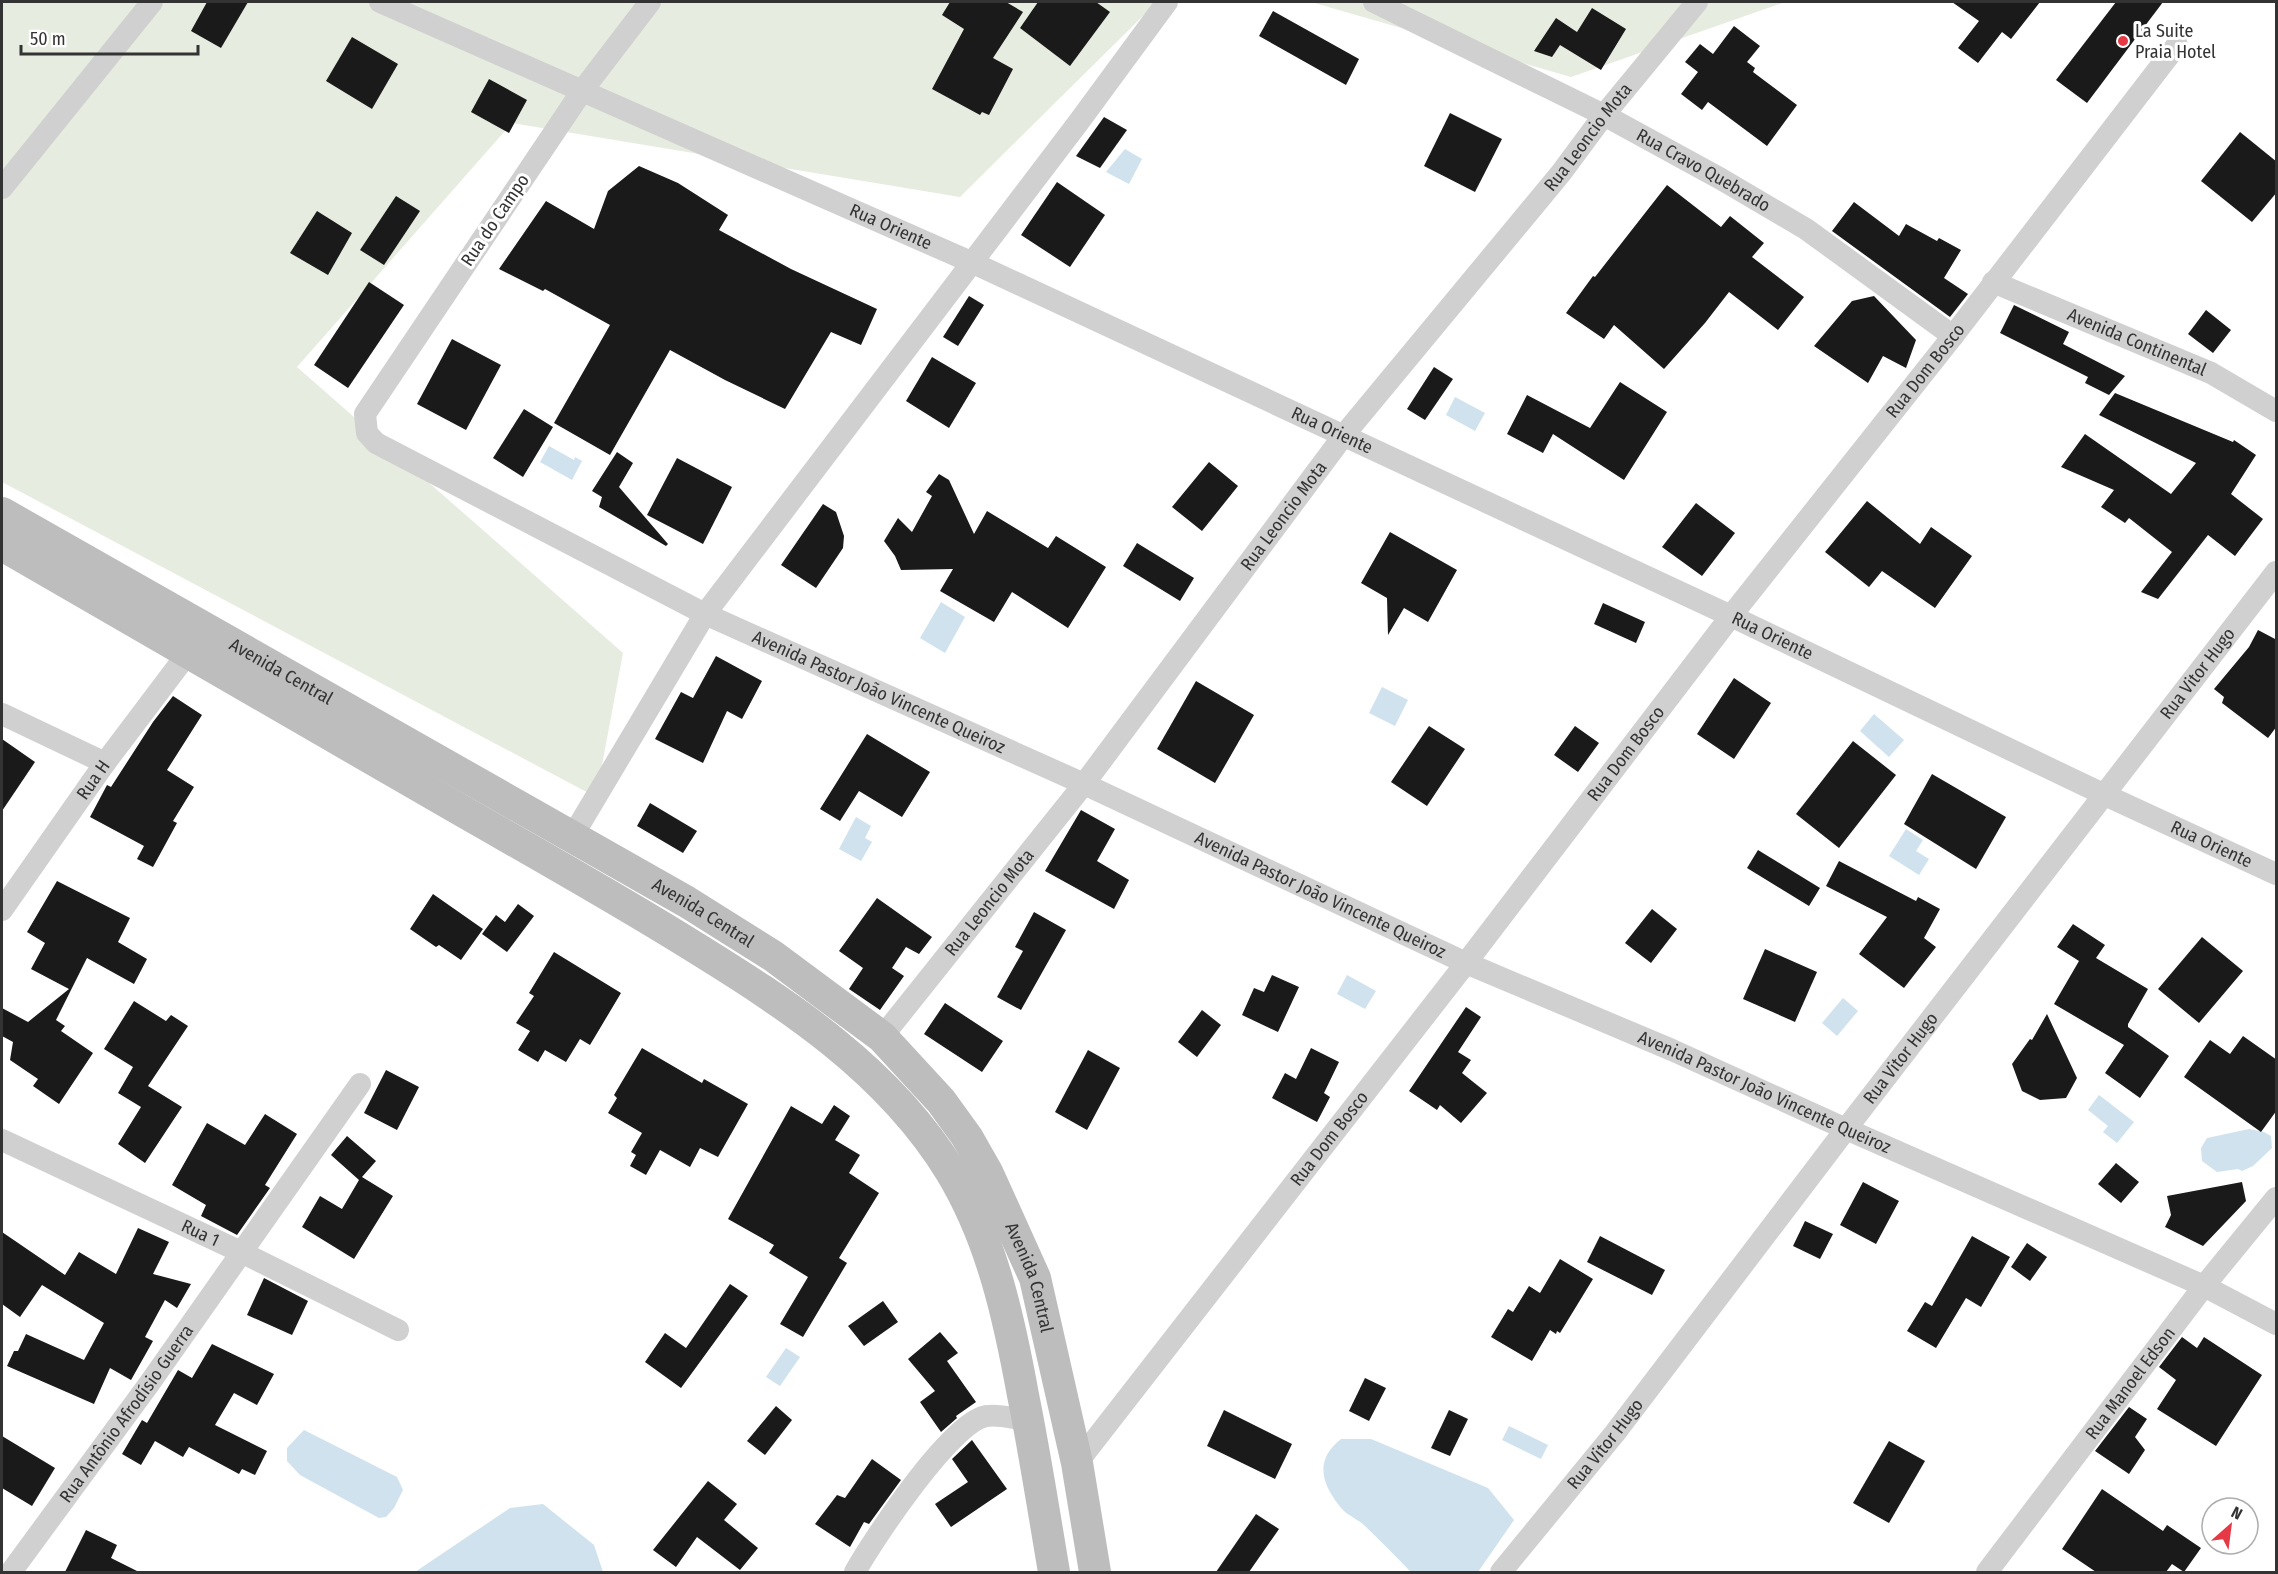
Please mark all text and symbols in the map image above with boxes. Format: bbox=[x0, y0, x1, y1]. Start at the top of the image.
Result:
scale bar bbox=[21, 18, 198, 56]
place label: La Suite Praia Hotel bbox=[2135, 20, 2216, 63]
text: 50 m bbox=[30, 28, 66, 50]
marker: La Suite Praia Hotel bbox=[2116, 34, 2130, 48]
street label: Rua Leoncio Mota bbox=[1539, 79, 1637, 196]
street label: Rua Cravo Quebrado bbox=[1633, 124, 1774, 217]
street label: Rua do Campo bbox=[456, 170, 534, 270]
street label: Rua Oriente bbox=[846, 199, 935, 254]
street label: Avenida Continental bbox=[2064, 303, 2210, 381]
street label: Rua Dom Bosco bbox=[1881, 319, 1969, 422]
street label: Rua Oriente bbox=[1288, 402, 1376, 459]
street label: Rua Leoncio Mota bbox=[1236, 457, 1332, 575]
street label: Rua Oriente bbox=[1728, 607, 1817, 665]
street label: Rua Vitor Hugo bbox=[2155, 623, 2240, 724]
street label: Avenida Pastor João Vincente Queiroz bbox=[749, 626, 1009, 758]
street label: Avenida Central bbox=[226, 633, 337, 710]
street label: Rua Dom Bosco bbox=[1583, 702, 1669, 806]
street label: Rua H bbox=[72, 756, 115, 804]
street label: Rua Oriente bbox=[2167, 816, 2256, 873]
street label: Avenida Pastor João Vincente Queiroz bbox=[1191, 827, 1449, 963]
street label: Rua Leoncio Mota bbox=[940, 845, 1039, 960]
street label: Avenida Central bbox=[648, 873, 758, 952]
street label: Rua Vitor Hugo bbox=[1858, 1008, 1943, 1108]
street label: Avenida Pastor João Vincente Queiroz bbox=[1635, 1026, 1894, 1158]
street label: Rua Dom Bosco bbox=[1286, 1087, 1373, 1190]
street label: Rua 1 bbox=[178, 1215, 223, 1251]
street label: Avenida Central bbox=[1000, 1219, 1058, 1335]
street label: Rua Antônio Afrodísio Guerra bbox=[55, 1320, 198, 1507]
street label: Rua Manoel Edson bbox=[2081, 1323, 2180, 1444]
street label: Rua Vitor Hugo bbox=[1562, 1394, 1648, 1494]
north arrow bbox=[2200, 1496, 2260, 1556]
text: N bbox=[2228, 1503, 2246, 1524]

